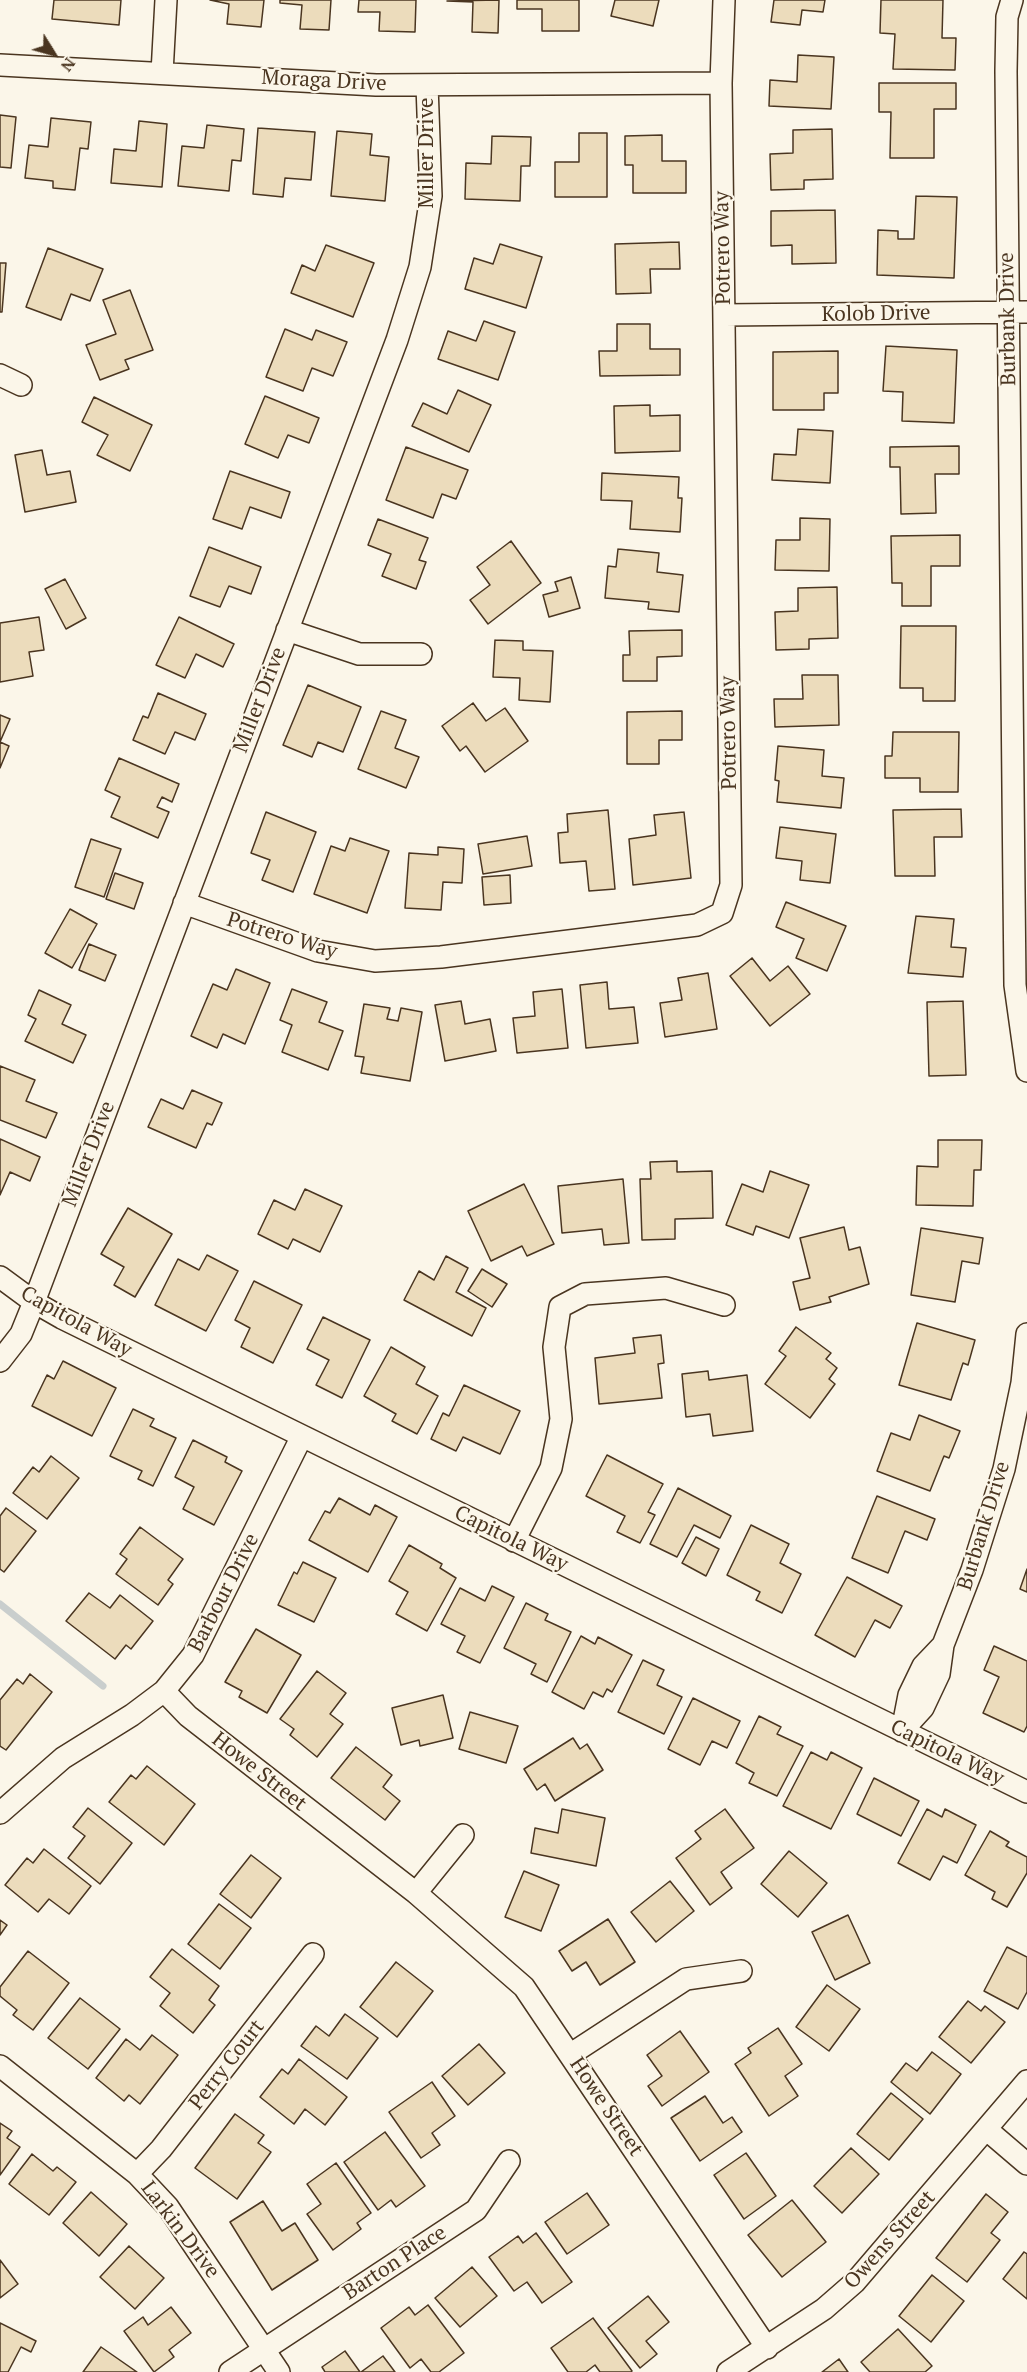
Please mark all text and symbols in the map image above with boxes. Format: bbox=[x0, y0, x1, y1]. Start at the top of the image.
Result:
north arrow bbox=[24, 24, 84, 84]
text: N bbox=[56, 53, 81, 76]
street label: Moraga Drive bbox=[261, 65, 387, 97]
street label: Miller Drive bbox=[414, 98, 440, 208]
street label: Potrero Way bbox=[709, 191, 737, 305]
street label: Burbank Drive bbox=[994, 252, 1022, 386]
street label: Kolob Drive bbox=[821, 300, 931, 328]
street label: Miller Drive bbox=[228, 644, 292, 756]
street label: Potrero Way bbox=[715, 676, 743, 790]
street label: Potrero Way bbox=[224, 907, 340, 965]
street label: Miller Drive bbox=[57, 1098, 121, 1210]
street label: Capitola Way bbox=[16, 1281, 136, 1363]
street label: Burbank Drive bbox=[952, 1458, 1016, 1594]
street label: Capitola Way bbox=[450, 1501, 572, 1577]
street label: Barbour Drive bbox=[183, 1529, 265, 1657]
street label: Capitola Way bbox=[886, 1715, 1008, 1791]
street label: Howe Street bbox=[207, 1727, 311, 1817]
street label: Perry Court bbox=[184, 2015, 270, 2115]
street label: Howe Street bbox=[564, 2053, 648, 2161]
street label: Larkin Drive bbox=[135, 2176, 225, 2284]
street label: Owens Street bbox=[839, 2186, 941, 2294]
street label: Barton Place bbox=[339, 2220, 451, 2306]

